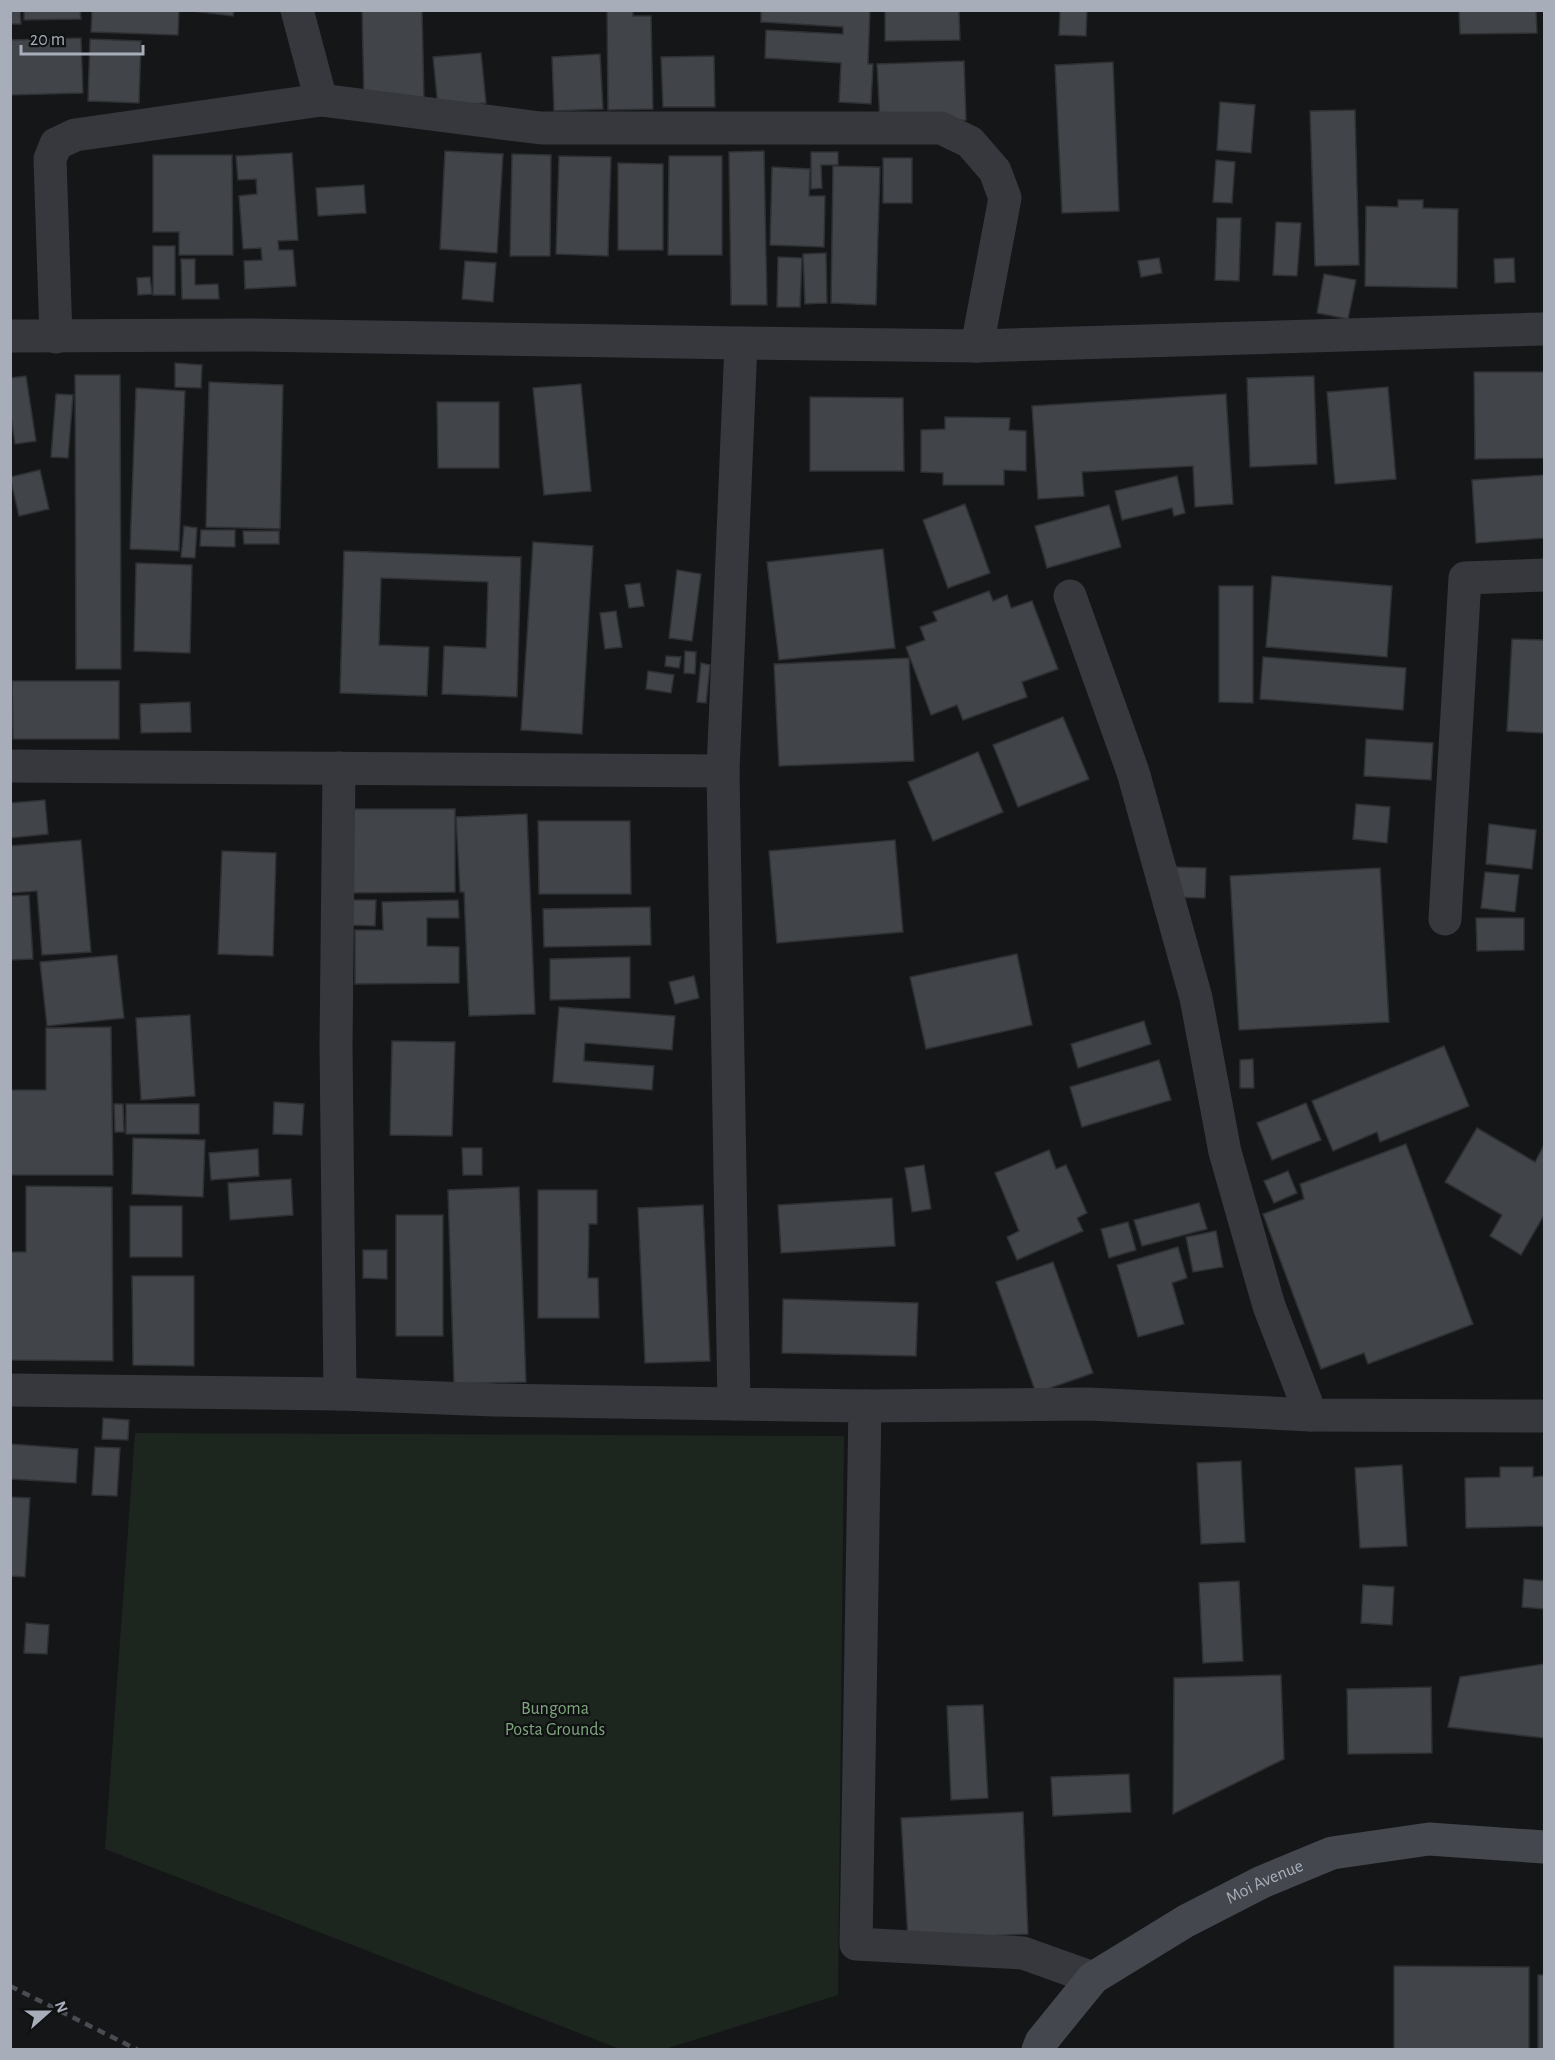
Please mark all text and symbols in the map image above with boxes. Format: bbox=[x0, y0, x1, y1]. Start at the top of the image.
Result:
scale bar bbox=[21, 18, 142, 56]
text: 20 m bbox=[30, 31, 65, 49]
park label: Bungoma Posta Grounds bbox=[505, 1700, 605, 1739]
street label: Moi Avenue bbox=[1223, 1857, 1306, 1908]
north arrow bbox=[18, 1982, 78, 2042]
text: N bbox=[52, 1999, 71, 2015]

